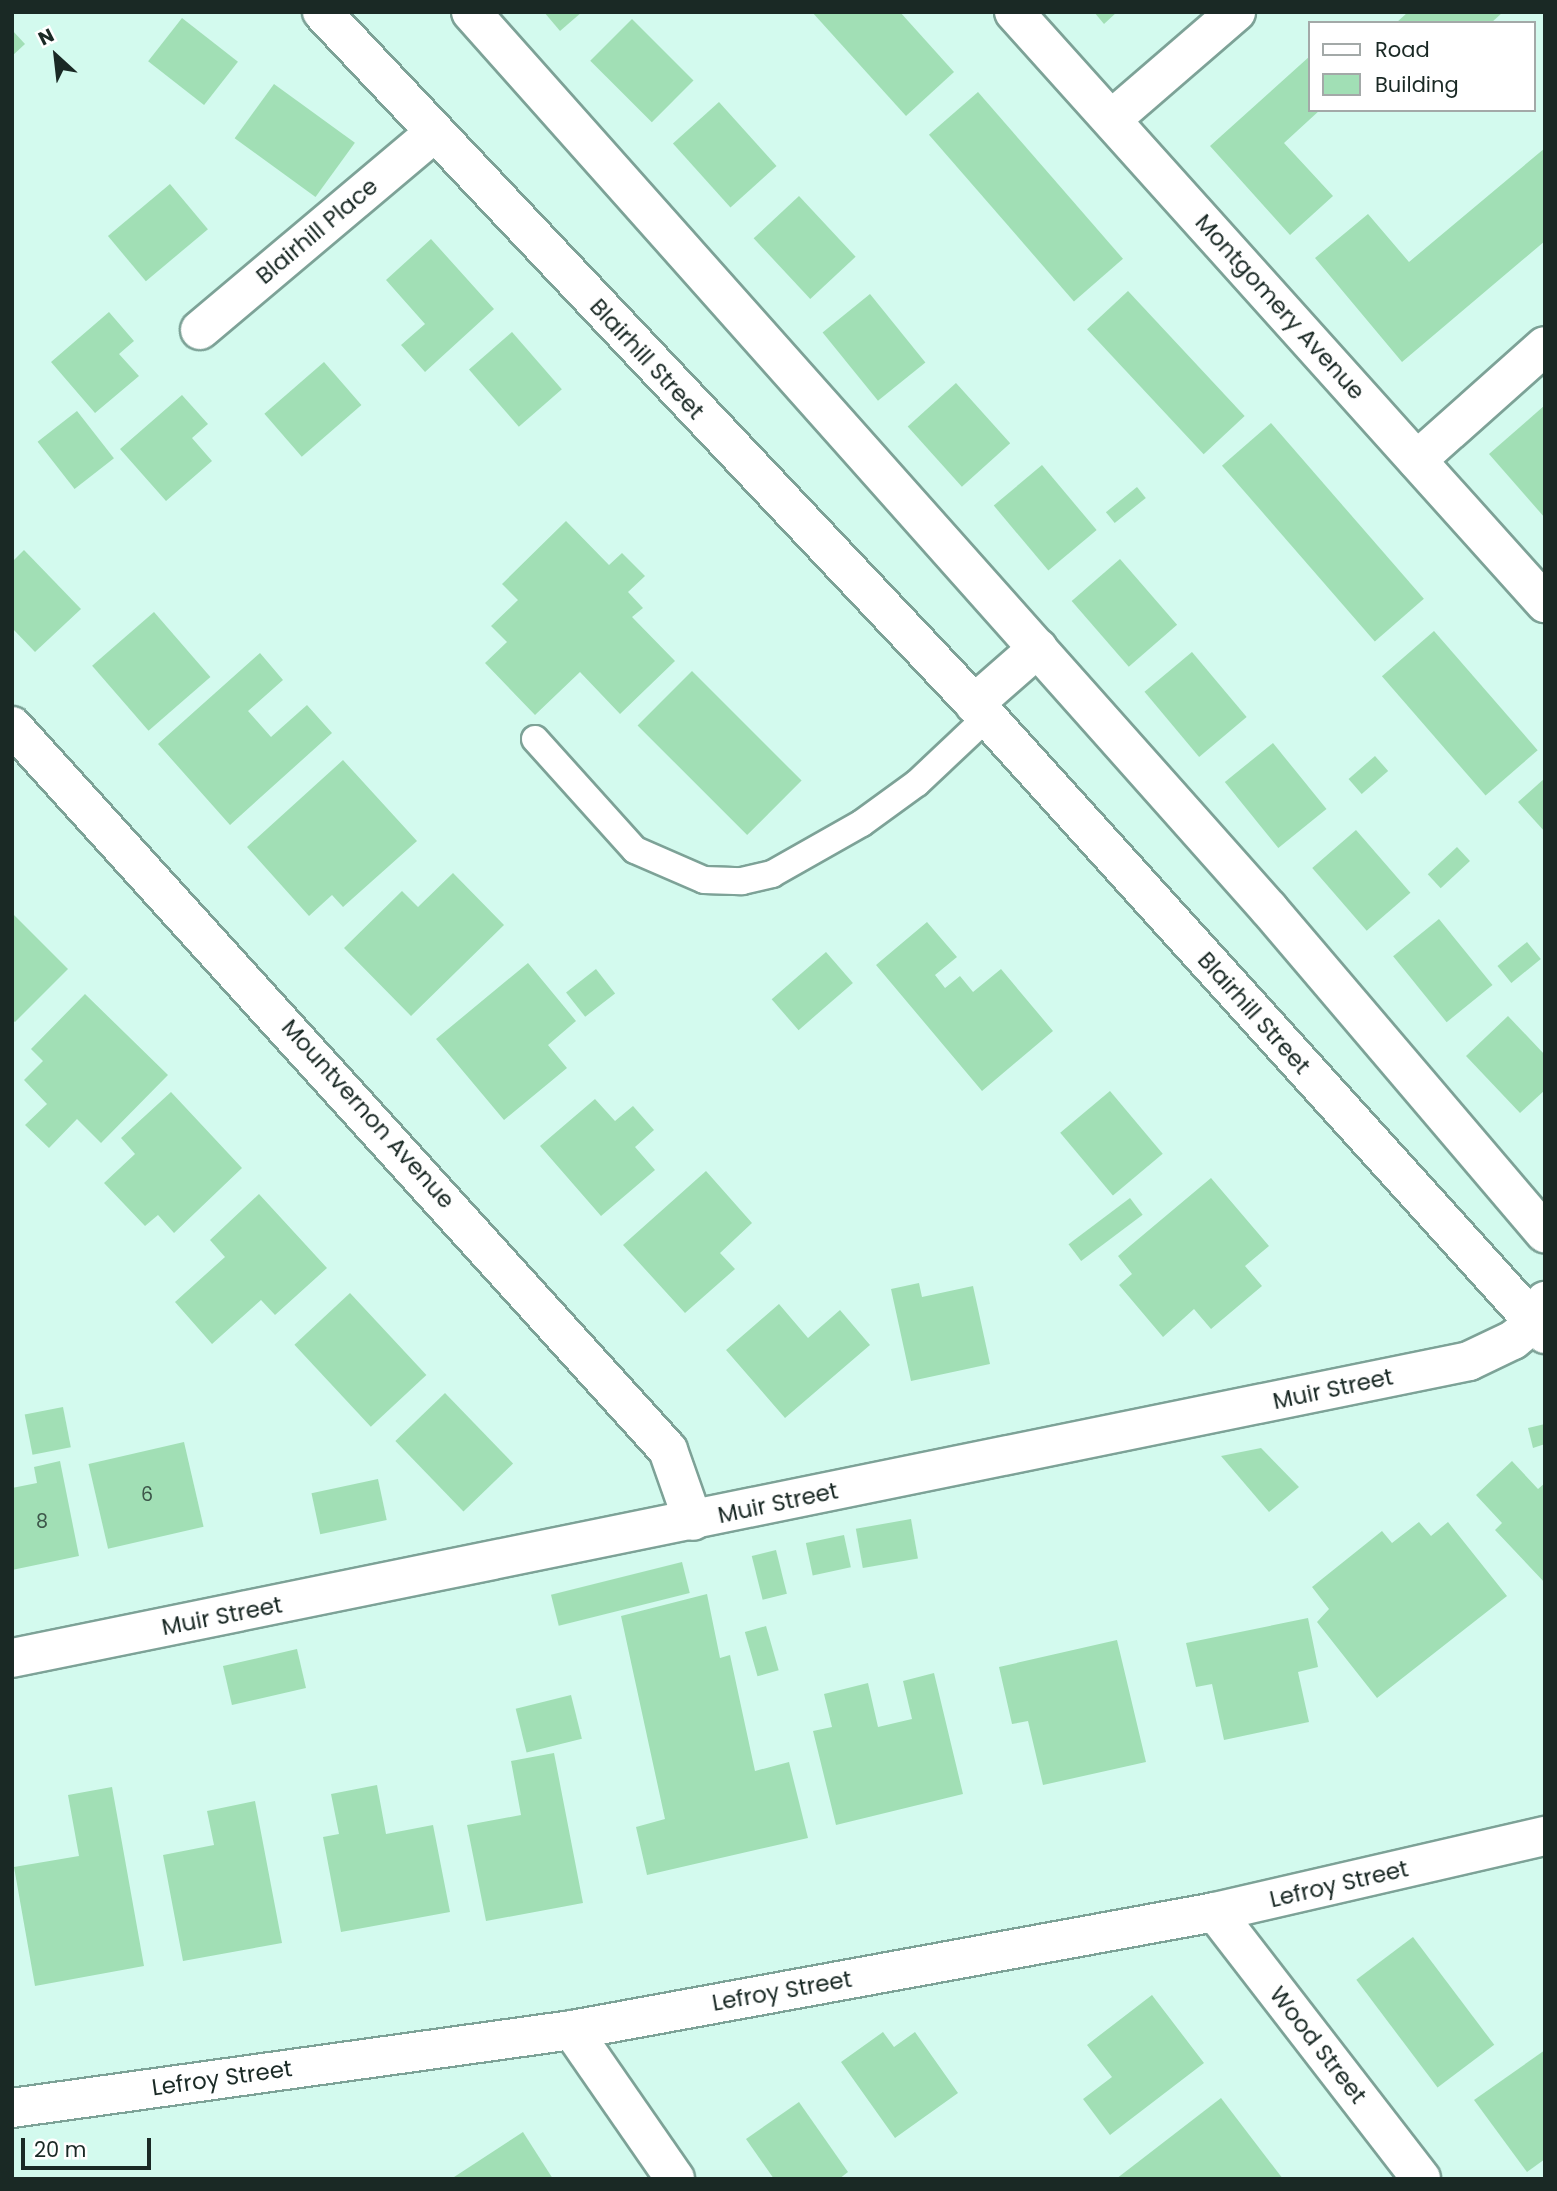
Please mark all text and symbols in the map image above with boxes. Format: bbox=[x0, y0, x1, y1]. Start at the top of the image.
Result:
north arrow bbox=[21, 21, 91, 91]
legend bbox=[1308, 21, 1536, 112]
text: N bbox=[34, 22, 59, 52]
text: Road bbox=[1375, 35, 1430, 64]
text: Building bbox=[1375, 70, 1459, 99]
street label: Blairhill Place bbox=[251, 172, 383, 290]
street label: Montgomery Avenue bbox=[1189, 209, 1371, 405]
street label: Blairhill Street bbox=[584, 293, 710, 425]
street label: Blairhill Street bbox=[1192, 946, 1316, 1080]
street label: Mountvernon Avenue bbox=[276, 1014, 460, 1214]
street label: Muir Street bbox=[1270, 1363, 1396, 1415]
street label: Muir Street bbox=[715, 1477, 841, 1529]
house number: 6 bbox=[141, 1484, 153, 1506]
house number: 8 bbox=[36, 1511, 48, 1533]
street label: Muir Street bbox=[159, 1591, 285, 1641]
street label: Lefroy Street bbox=[1267, 1855, 1411, 1913]
street label: Lefroy Street bbox=[710, 1965, 854, 2017]
street label: Wood Street bbox=[1264, 1981, 1372, 2109]
street label: Lefroy Street bbox=[150, 2054, 294, 2102]
scale bar bbox=[24, 2124, 154, 2168]
text: 20 m bbox=[34, 2135, 87, 2164]

